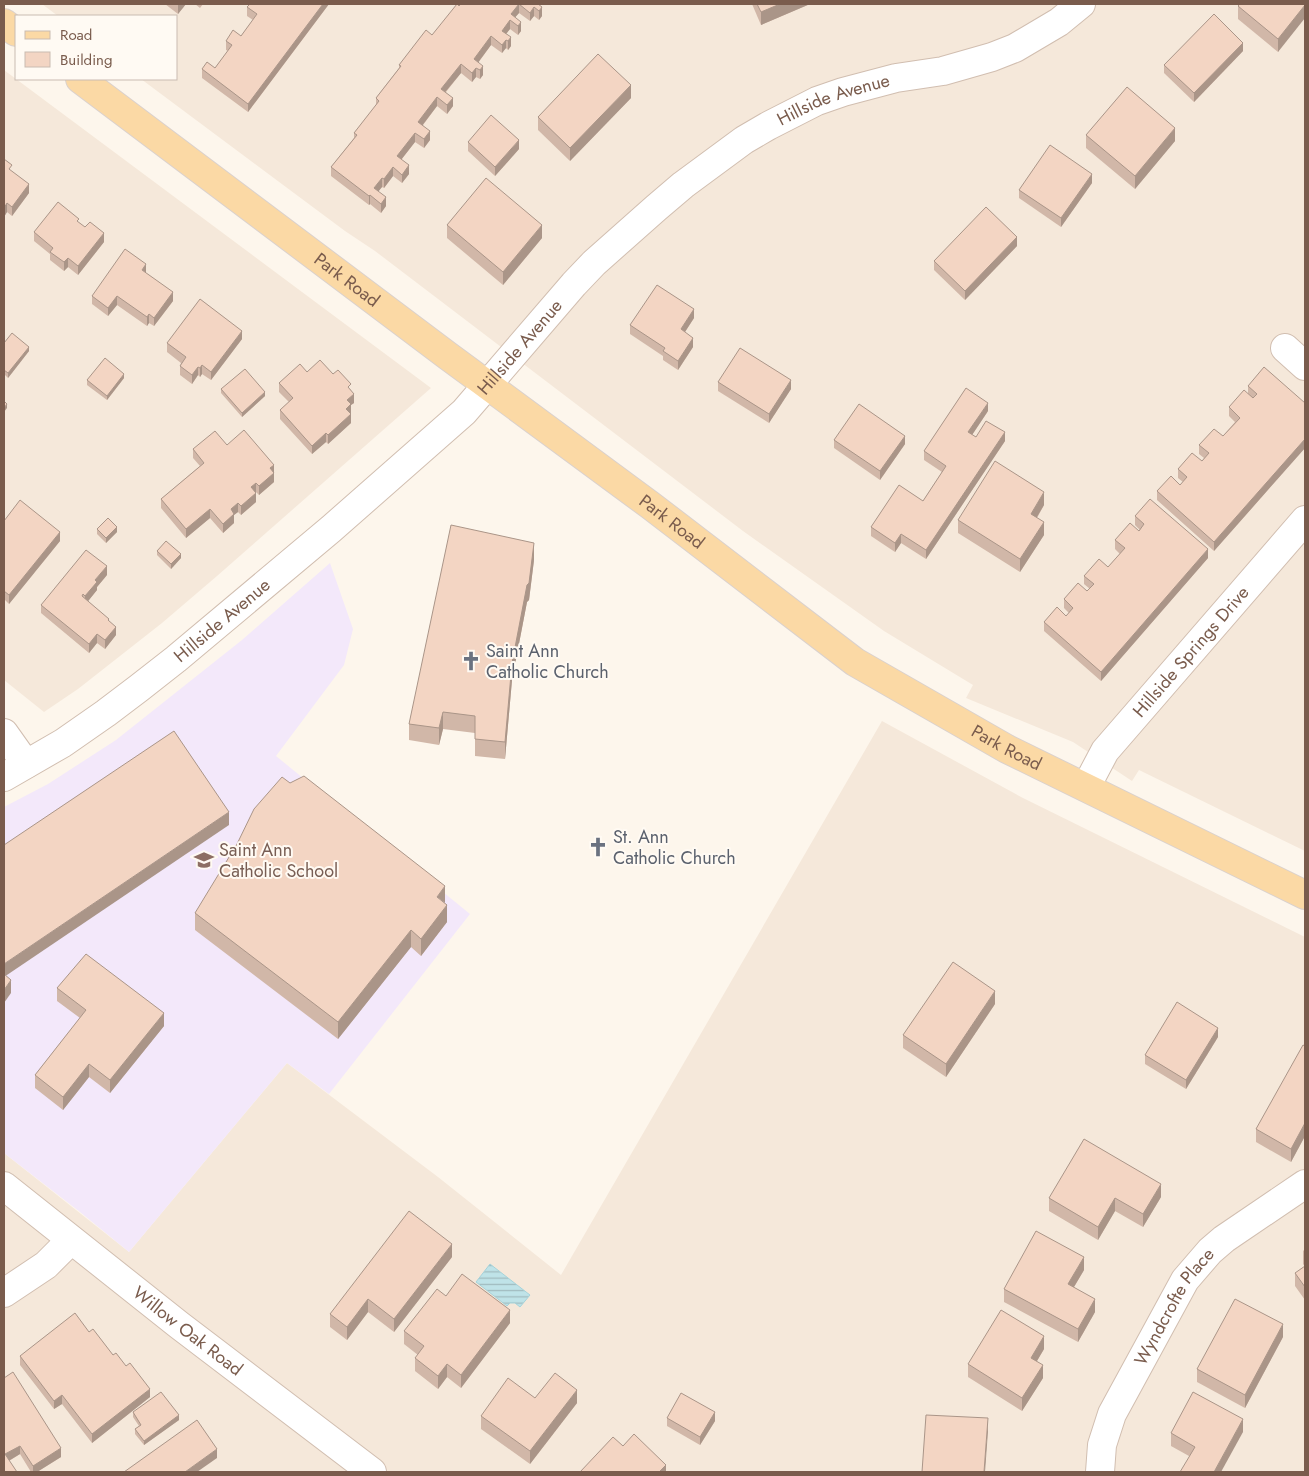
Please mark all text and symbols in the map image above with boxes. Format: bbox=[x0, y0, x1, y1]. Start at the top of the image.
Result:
legend bbox=[15, 15, 178, 80]
text: Road bbox=[60, 24, 92, 46]
text: Building bbox=[60, 49, 112, 71]
street label: Hillside Avenue bbox=[772, 67, 893, 132]
street label: Park Road bbox=[309, 247, 385, 313]
street label: Hillside Avenue bbox=[471, 294, 568, 401]
street label: Park Road bbox=[634, 488, 710, 555]
street label: Hillside Avenue bbox=[168, 572, 276, 669]
street label: Hillside Springs Drive bbox=[1127, 580, 1255, 723]
place label: Saint Ann Catholic Church bbox=[486, 638, 609, 685]
church icon: Saint Ann Catholic Church bbox=[460, 650, 482, 672]
street label: Park Road bbox=[967, 718, 1046, 777]
place label: St. Ann Catholic Church bbox=[613, 824, 736, 871]
church icon: St. Ann Catholic Church bbox=[587, 836, 609, 858]
place label: Saint Ann Catholic School bbox=[219, 837, 338, 884]
school or university icon: Saint Ann Catholic School bbox=[193, 849, 215, 871]
street label: Wyndcrofte Place bbox=[1128, 1242, 1220, 1370]
street label: Willow Oak Road bbox=[127, 1280, 248, 1382]

